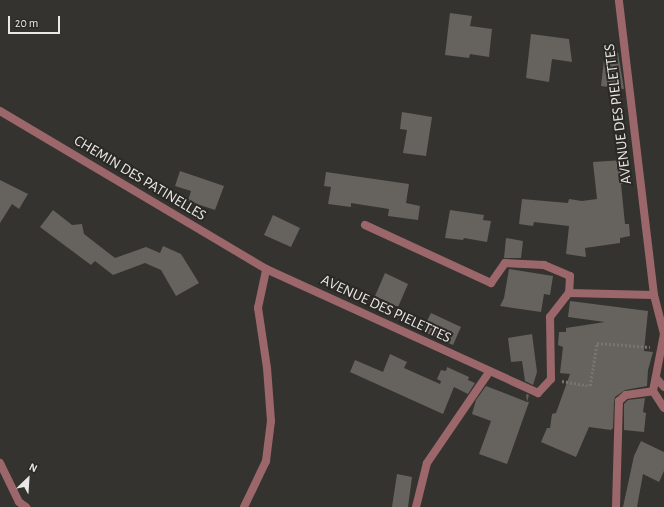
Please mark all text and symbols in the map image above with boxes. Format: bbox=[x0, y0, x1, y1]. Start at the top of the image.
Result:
scale bar bbox=[10, 8, 62, 34]
text: 20 m bbox=[15, 17, 38, 29]
street label: AVENUE DES PIELETTES bbox=[600, 43, 636, 185]
street label: CHEMIN DES PATINELLES bbox=[71, 131, 209, 225]
street label: AVENUE DES PIELETTES bbox=[318, 271, 454, 347]
north arrow bbox=[8, 459, 48, 499]
text: N bbox=[27, 461, 39, 474]

